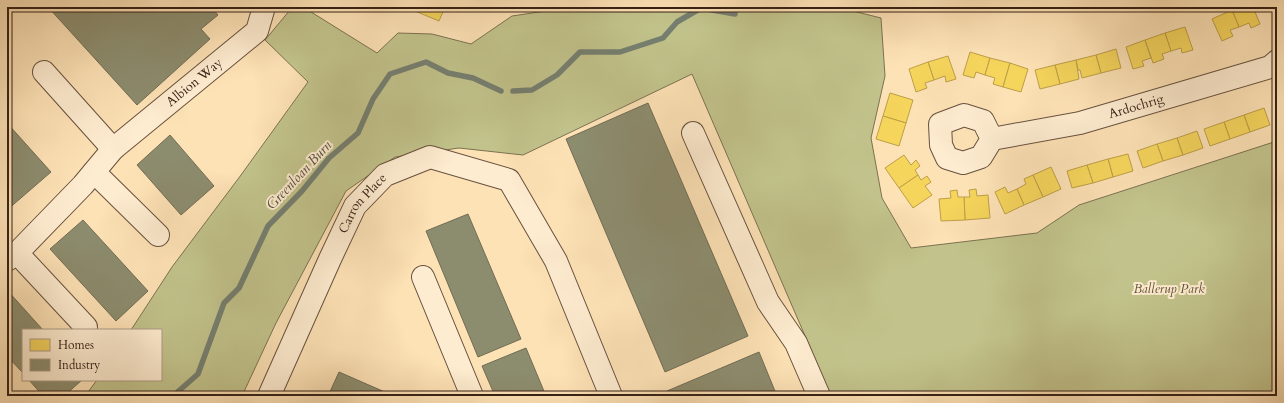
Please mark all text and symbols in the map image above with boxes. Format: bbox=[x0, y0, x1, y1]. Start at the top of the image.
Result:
street label: Albion Way bbox=[162, 54, 226, 111]
street label: Ardochrig bbox=[1106, 90, 1167, 123]
water label: Greenloan Burn bbox=[262, 136, 336, 214]
street label: Carron Place bbox=[334, 169, 391, 236]
park label: Ballerup Park bbox=[1133, 280, 1205, 298]
legend bbox=[22, 329, 162, 381]
text: Homes bbox=[58, 337, 94, 353]
text: Industry bbox=[58, 357, 101, 373]

